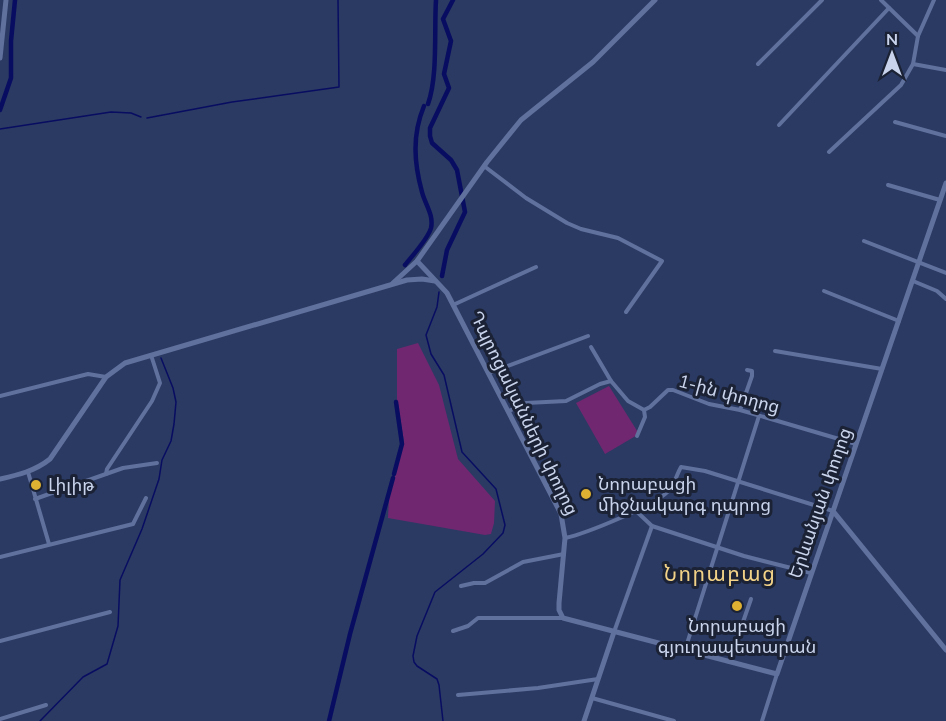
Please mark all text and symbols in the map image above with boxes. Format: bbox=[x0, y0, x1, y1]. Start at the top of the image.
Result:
north arrow bbox=[862, 24, 922, 84]
text: N bbox=[886, 29, 898, 49]
street label: Դպրոցականների փողոց bbox=[465, 307, 584, 519]
street label: 1-ին փողոց bbox=[676, 369, 782, 418]
street label: Երևանյան փողոց bbox=[783, 424, 856, 581]
place label: Նորաբացի միջնակարգ դպրոց bbox=[598, 472, 771, 516]
place label: Լիլիթ bbox=[48, 473, 95, 496]
marker: Լիլիթ bbox=[29, 478, 43, 492]
marker: Նորաբացի միջնակարգ դպրոց bbox=[579, 487, 593, 501]
district label: Նորաբաց bbox=[664, 560, 776, 586]
marker: Նորաբացի գյուղապետարան bbox=[730, 599, 744, 613]
place label: Նորաբացի գյուղապետարան bbox=[658, 614, 816, 658]

